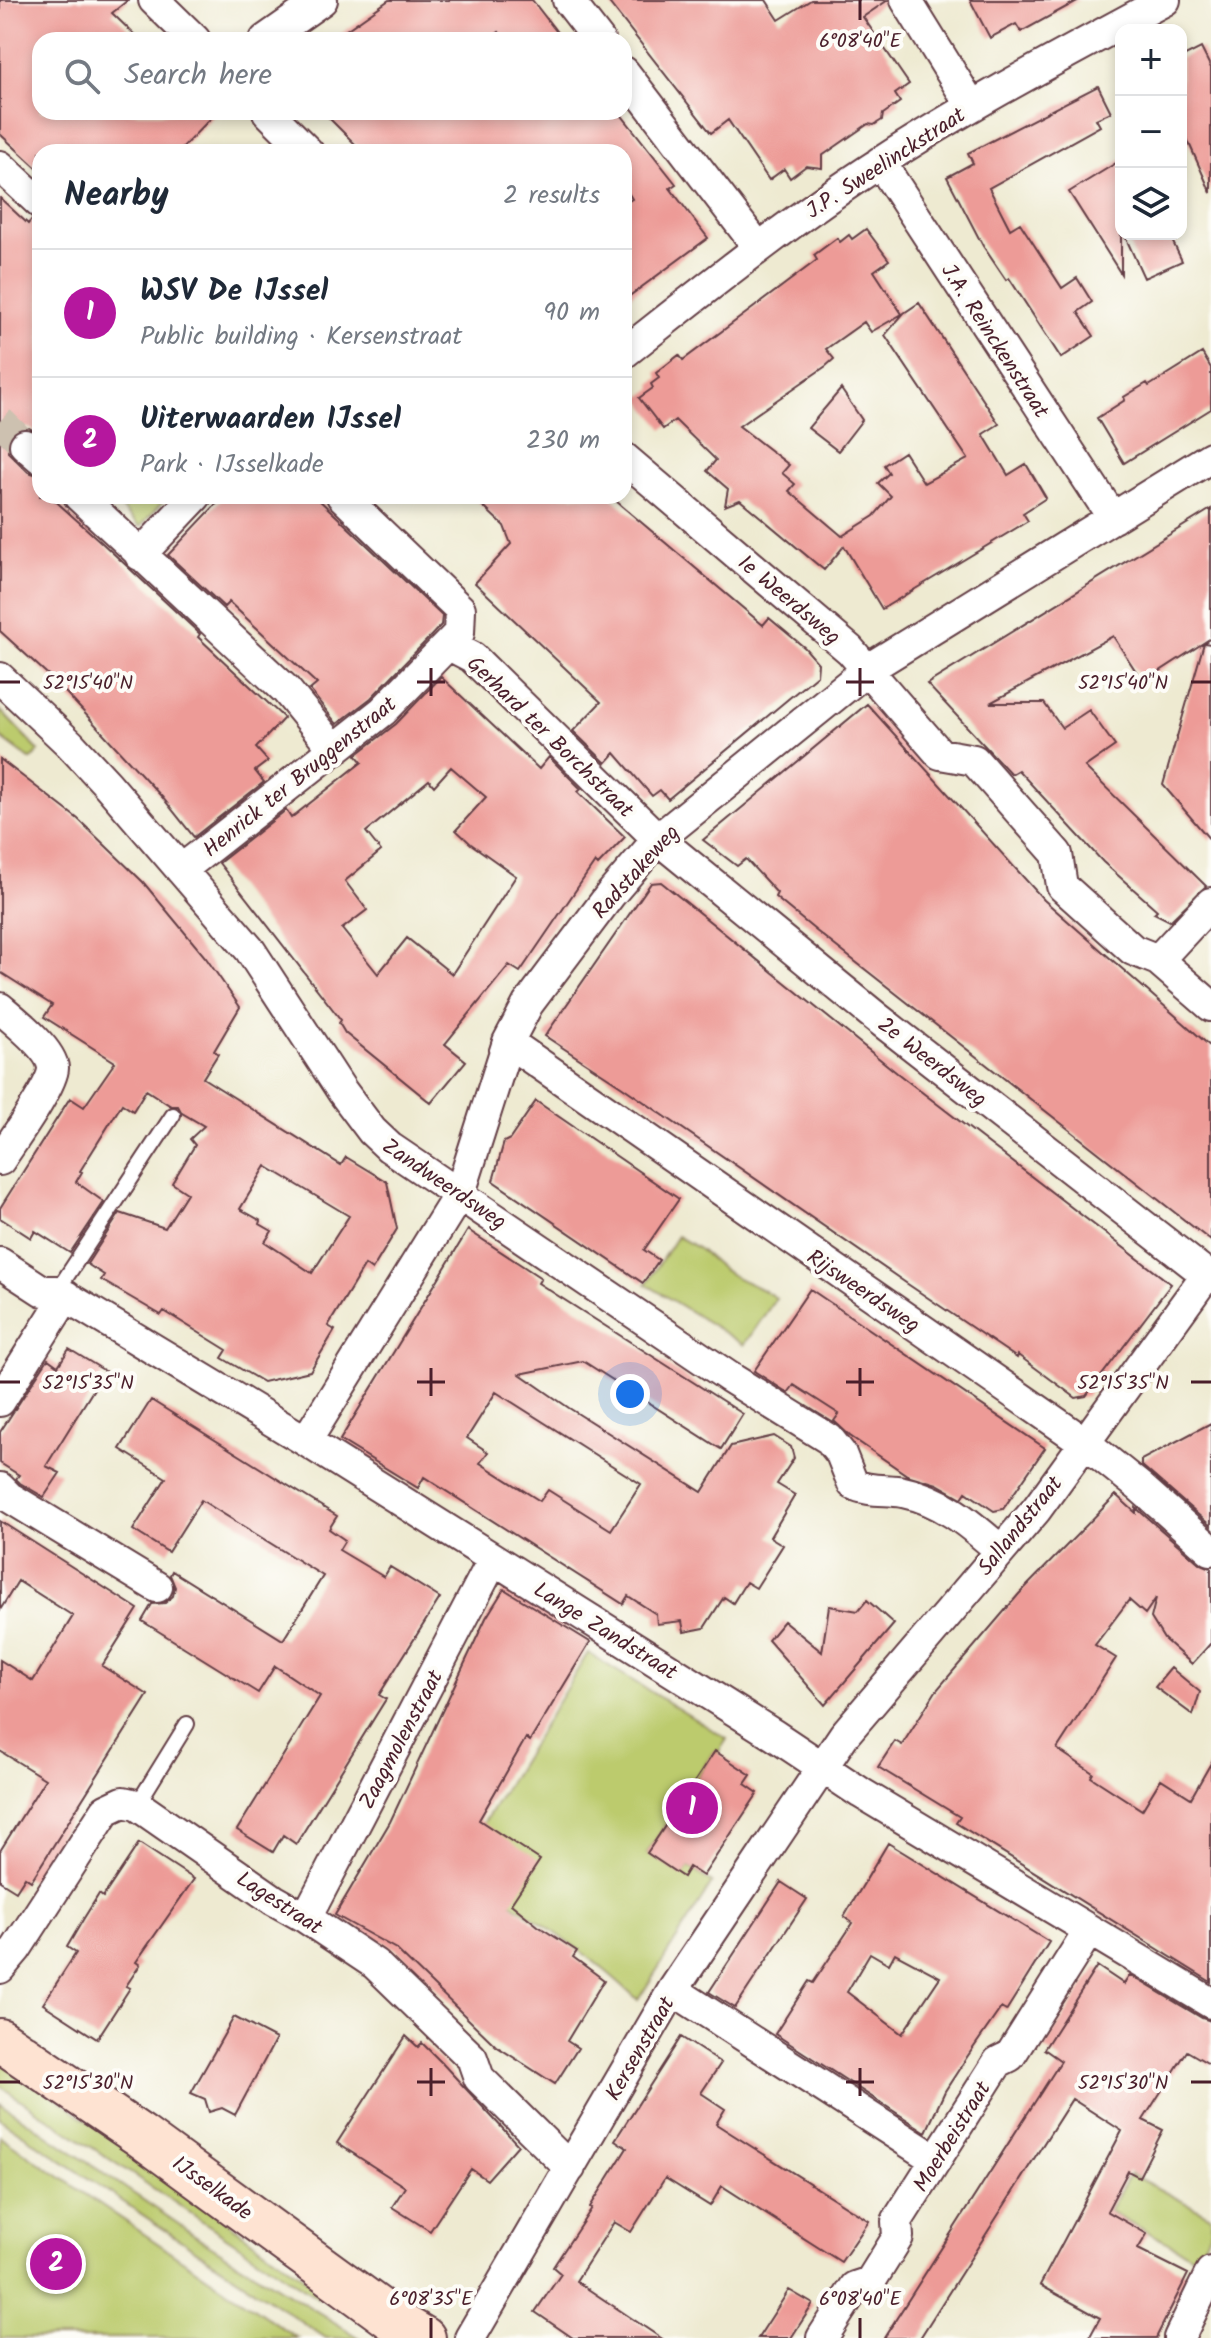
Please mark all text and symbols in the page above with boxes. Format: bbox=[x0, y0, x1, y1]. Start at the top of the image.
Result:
map controls bbox=[1115, 24, 1187, 240]
button: + bbox=[1115, 24, 1187, 96]
text: 6°08'40"E bbox=[819, 26, 902, 58]
search box bbox=[32, 32, 632, 120]
text: Search here bbox=[124, 52, 272, 100]
icon: search bbox=[60, 54, 104, 98]
button: − bbox=[1115, 96, 1187, 168]
street label: J.P. Sweelinckstraat bbox=[799, 99, 974, 229]
button: layers bbox=[1115, 168, 1187, 240]
text: Nearby bbox=[64, 169, 169, 223]
text: 2 results bbox=[503, 175, 600, 217]
street label: J.A. Reinckenstraat bbox=[931, 257, 1058, 426]
text: WSV De IJssel bbox=[140, 268, 328, 316]
text: 1 bbox=[86, 292, 94, 334]
text: 90 m bbox=[543, 292, 600, 334]
text: Public building · Kersenstraat bbox=[140, 316, 462, 358]
text: Uiterwaarden IJssel bbox=[140, 396, 401, 444]
text: 2 bbox=[82, 420, 98, 462]
text: 230 m bbox=[526, 420, 600, 462]
text: Park · IJsselkade bbox=[140, 444, 324, 486]
street label: 1e Weerdsweg bbox=[729, 547, 848, 655]
street label: Gerhard ter Borchstraat bbox=[457, 648, 641, 828]
text: 52°15'40"N bbox=[43, 668, 133, 700]
text: 52°15'40"N bbox=[1078, 668, 1168, 700]
street label: Henrick ter Bruggenstraat bbox=[196, 688, 406, 867]
street label: Radstakeweg bbox=[584, 817, 689, 928]
street label: 2e Weerdsweg bbox=[869, 1009, 994, 1117]
street label: Zandweerdsweg bbox=[374, 1130, 513, 1240]
street label: Rijsweerdsweg bbox=[799, 1241, 926, 1343]
text: 52°15'35"N bbox=[42, 1368, 134, 1400]
text: 52°15'35"N bbox=[1077, 1368, 1169, 1400]
your location bbox=[610, 1374, 650, 1414]
street label: Sallandstraat bbox=[970, 1469, 1073, 1584]
street label: Lange Zandstraat bbox=[526, 1574, 684, 1691]
street label: Zaagmolenstraat bbox=[351, 1664, 454, 1816]
pin: 1 bbox=[666, 1778, 718, 1838]
street label: Lagestraat bbox=[228, 1863, 329, 1945]
street label: Kersenstraat bbox=[597, 1990, 685, 2108]
text: 52°15'30"N bbox=[43, 2068, 133, 2100]
text: 52°15'30"N bbox=[1078, 2068, 1168, 2100]
street label: Moerbeistraat bbox=[905, 2074, 1001, 2200]
street label: IJsselkade bbox=[164, 2148, 259, 2230]
pin: 2 bbox=[30, 2234, 82, 2294]
text: 6°08'35"E bbox=[389, 2284, 474, 2316]
text: 6°08'40"E bbox=[819, 2284, 902, 2316]

